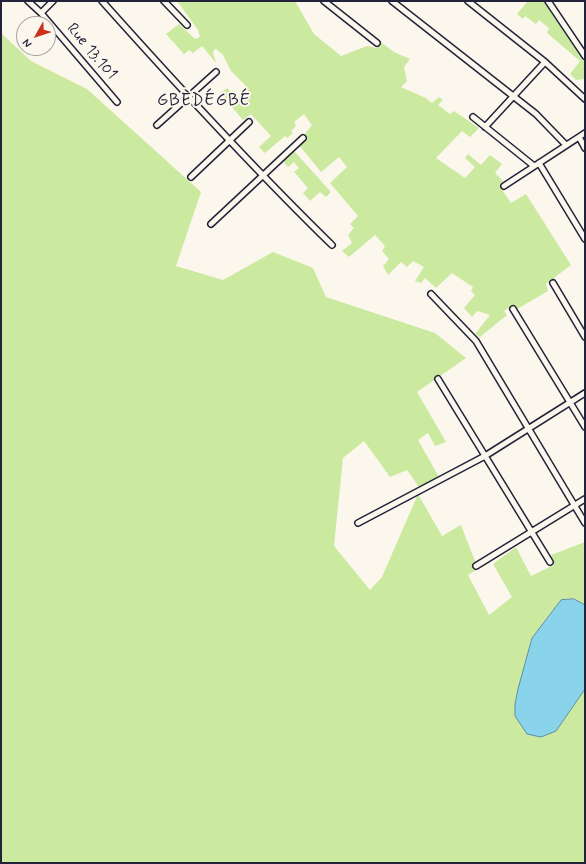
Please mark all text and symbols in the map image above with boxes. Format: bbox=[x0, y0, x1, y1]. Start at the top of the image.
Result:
north arrow bbox=[16, 16, 56, 56]
street label: Rue 13.101 bbox=[62, 20, 120, 84]
text: N bbox=[20, 36, 35, 50]
district label: GBÈDÉGBÉ bbox=[157, 91, 251, 111]

